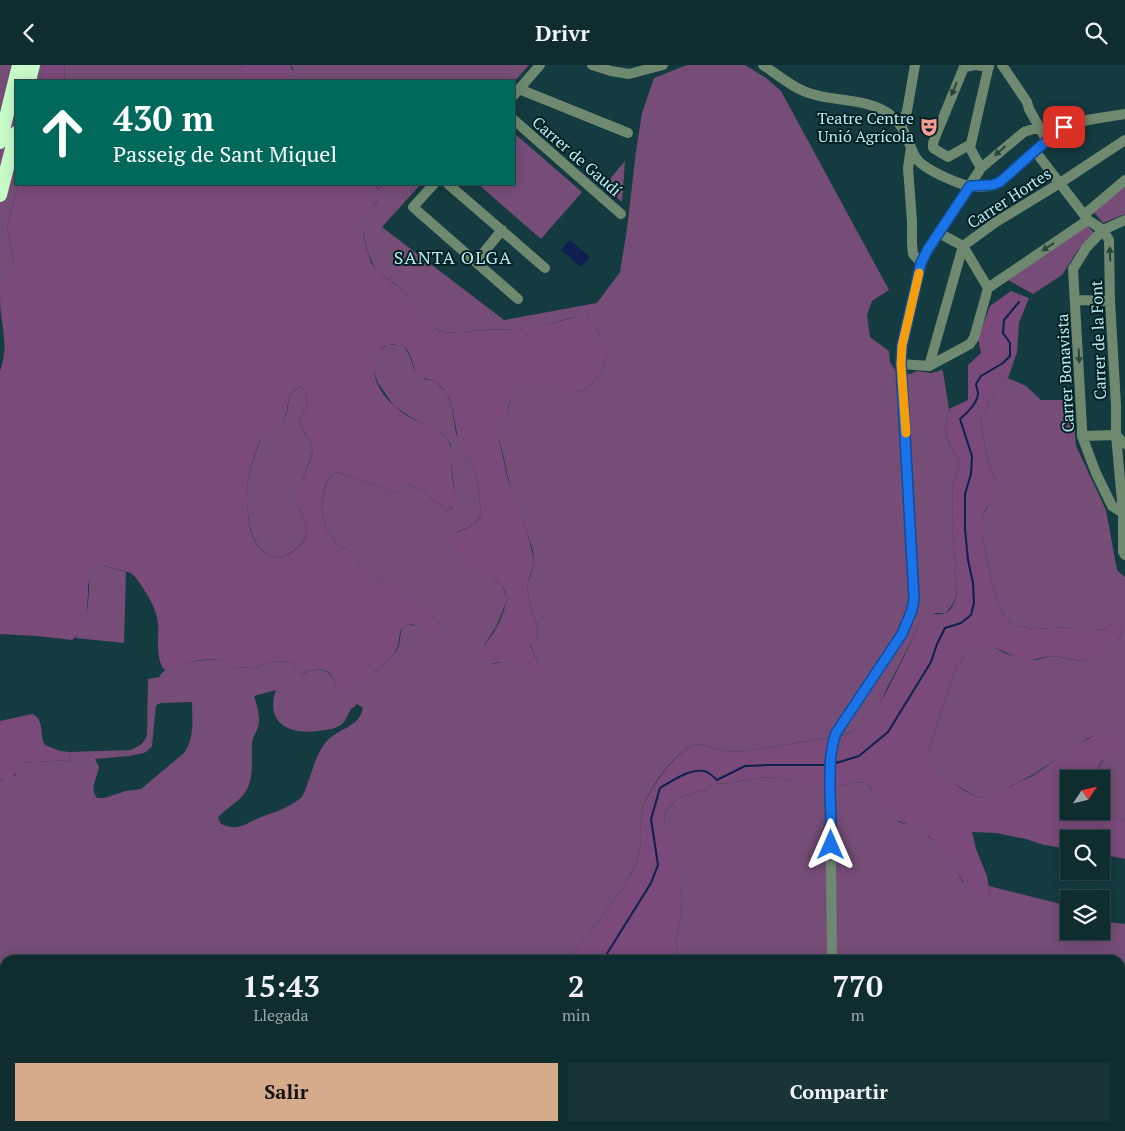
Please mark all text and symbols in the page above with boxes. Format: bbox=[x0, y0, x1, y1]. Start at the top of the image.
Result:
text: Drivr bbox=[535, 18, 590, 47]
icon: back bbox=[15, 19, 43, 47]
icon: search bbox=[1082, 19, 1110, 47]
one-way arrow bbox=[950, 82, 958, 96]
text: 430 m bbox=[113, 95, 214, 141]
icon: ahead bbox=[30, 100, 95, 165]
pin bbox=[1043, 106, 1085, 148]
place label: Teatre Centre Unió Agrícola bbox=[817, 107, 914, 147]
street label: Carrer de Gaudí bbox=[528, 111, 626, 201]
icon: arrive bbox=[1050, 113, 1078, 141]
theatre icon: Teatre Centre Unió Agrícola bbox=[918, 116, 940, 138]
text: Passeig de Sant Miquel bbox=[113, 139, 337, 168]
one-way arrow bbox=[994, 146, 1007, 157]
street label: Carrer Hortes bbox=[963, 163, 1055, 233]
one-way arrow bbox=[1041, 242, 1054, 252]
district label: SANTA OLGA bbox=[394, 245, 512, 269]
one-way arrow bbox=[1105, 246, 1113, 262]
street label: Carrer de la Font bbox=[1085, 280, 1111, 400]
street label: Carrer Bonavista bbox=[1051, 313, 1079, 433]
one-way arrow bbox=[1075, 348, 1083, 364]
north arrow bbox=[1060, 770, 1110, 820]
map controls bbox=[1060, 770, 1110, 940]
position arrow bbox=[804, 818, 856, 870]
button: search bbox=[1060, 830, 1110, 880]
button: layers bbox=[1060, 890, 1110, 940]
text: 15:43 bbox=[242, 966, 320, 1006]
text: 2 bbox=[568, 966, 585, 1006]
text: 770 bbox=[832, 966, 883, 1006]
text: Llegada bbox=[253, 1004, 309, 1026]
text: min bbox=[562, 1004, 590, 1026]
text: m bbox=[851, 1004, 864, 1026]
button: Salir bbox=[15, 1063, 558, 1121]
button: Compartir bbox=[568, 1063, 1110, 1121]

